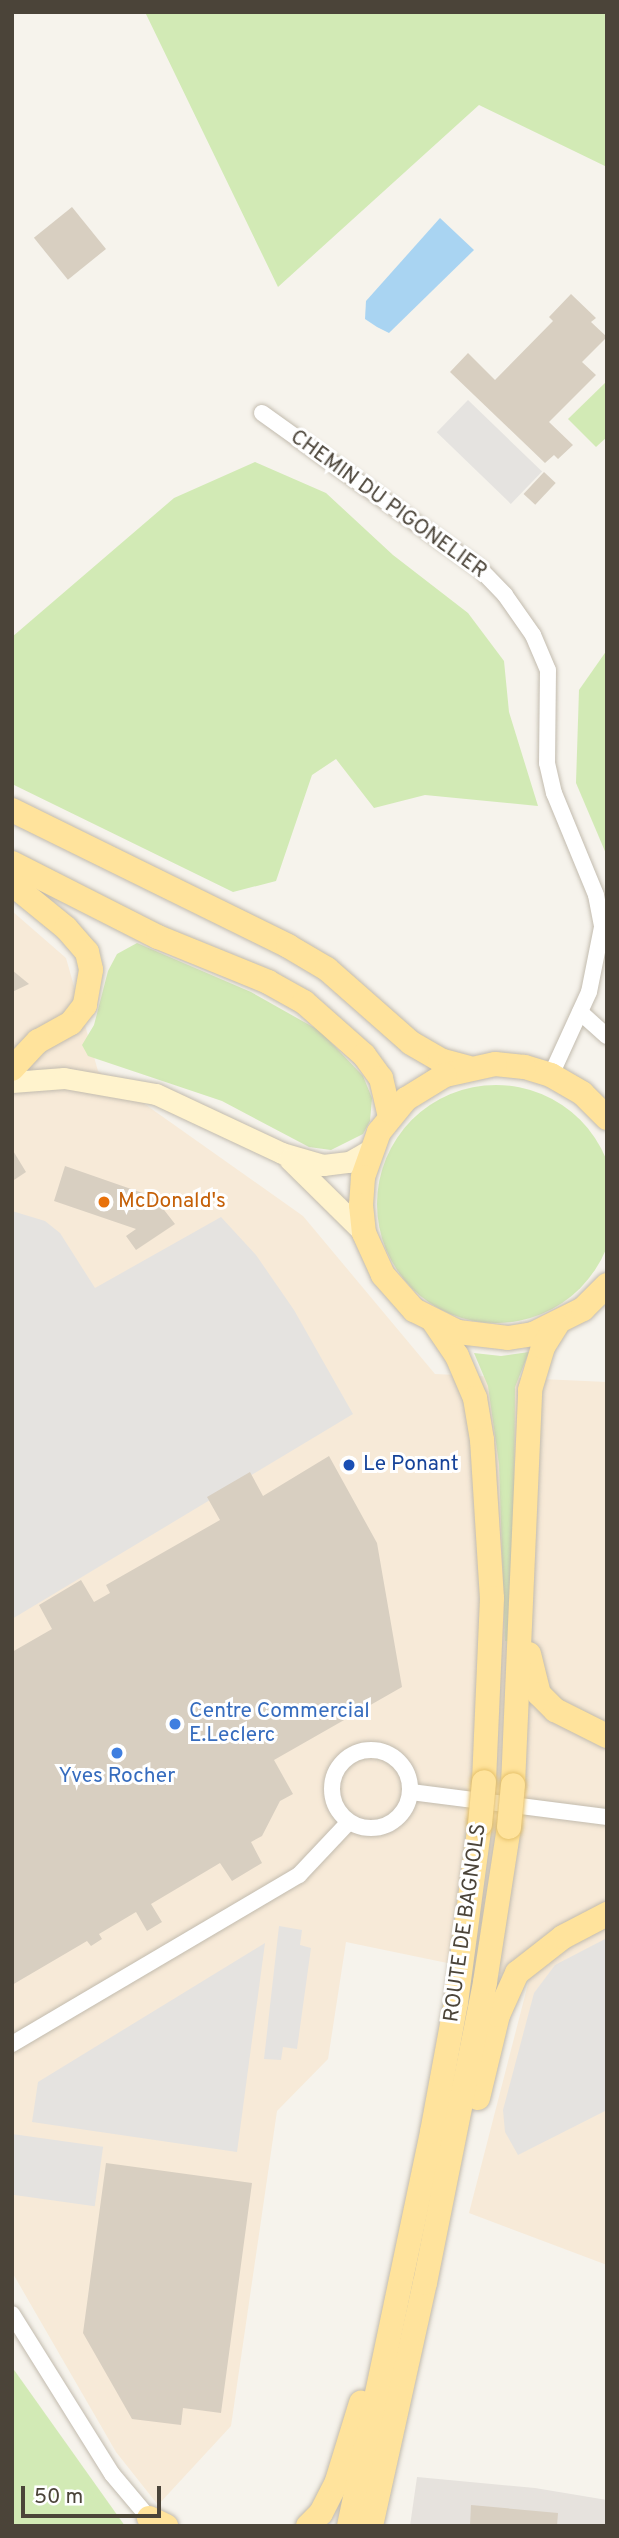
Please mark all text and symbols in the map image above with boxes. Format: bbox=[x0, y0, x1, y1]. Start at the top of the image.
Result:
street label: CHEMIN DU PIGONELIER bbox=[285, 425, 491, 585]
place label: McDonald's bbox=[118, 1189, 226, 1215]
marker: McDonald's bbox=[96, 1194, 112, 1210]
place label: Le Ponant bbox=[363, 1452, 459, 1478]
marker: Le Ponant bbox=[341, 1457, 357, 1473]
place label: Centre Commercial E.Leclerc bbox=[189, 1699, 370, 1749]
marker: Centre Commercial E.Leclerc bbox=[167, 1716, 183, 1732]
marker: Yves Rocher bbox=[109, 1745, 125, 1761]
place label: Yves Rocher bbox=[59, 1764, 175, 1790]
street label: ROUTE DE BAGNOLS bbox=[440, 1822, 492, 2024]
scale bar bbox=[24, 2472, 164, 2516]
text: 50 m bbox=[34, 2484, 83, 2511]

